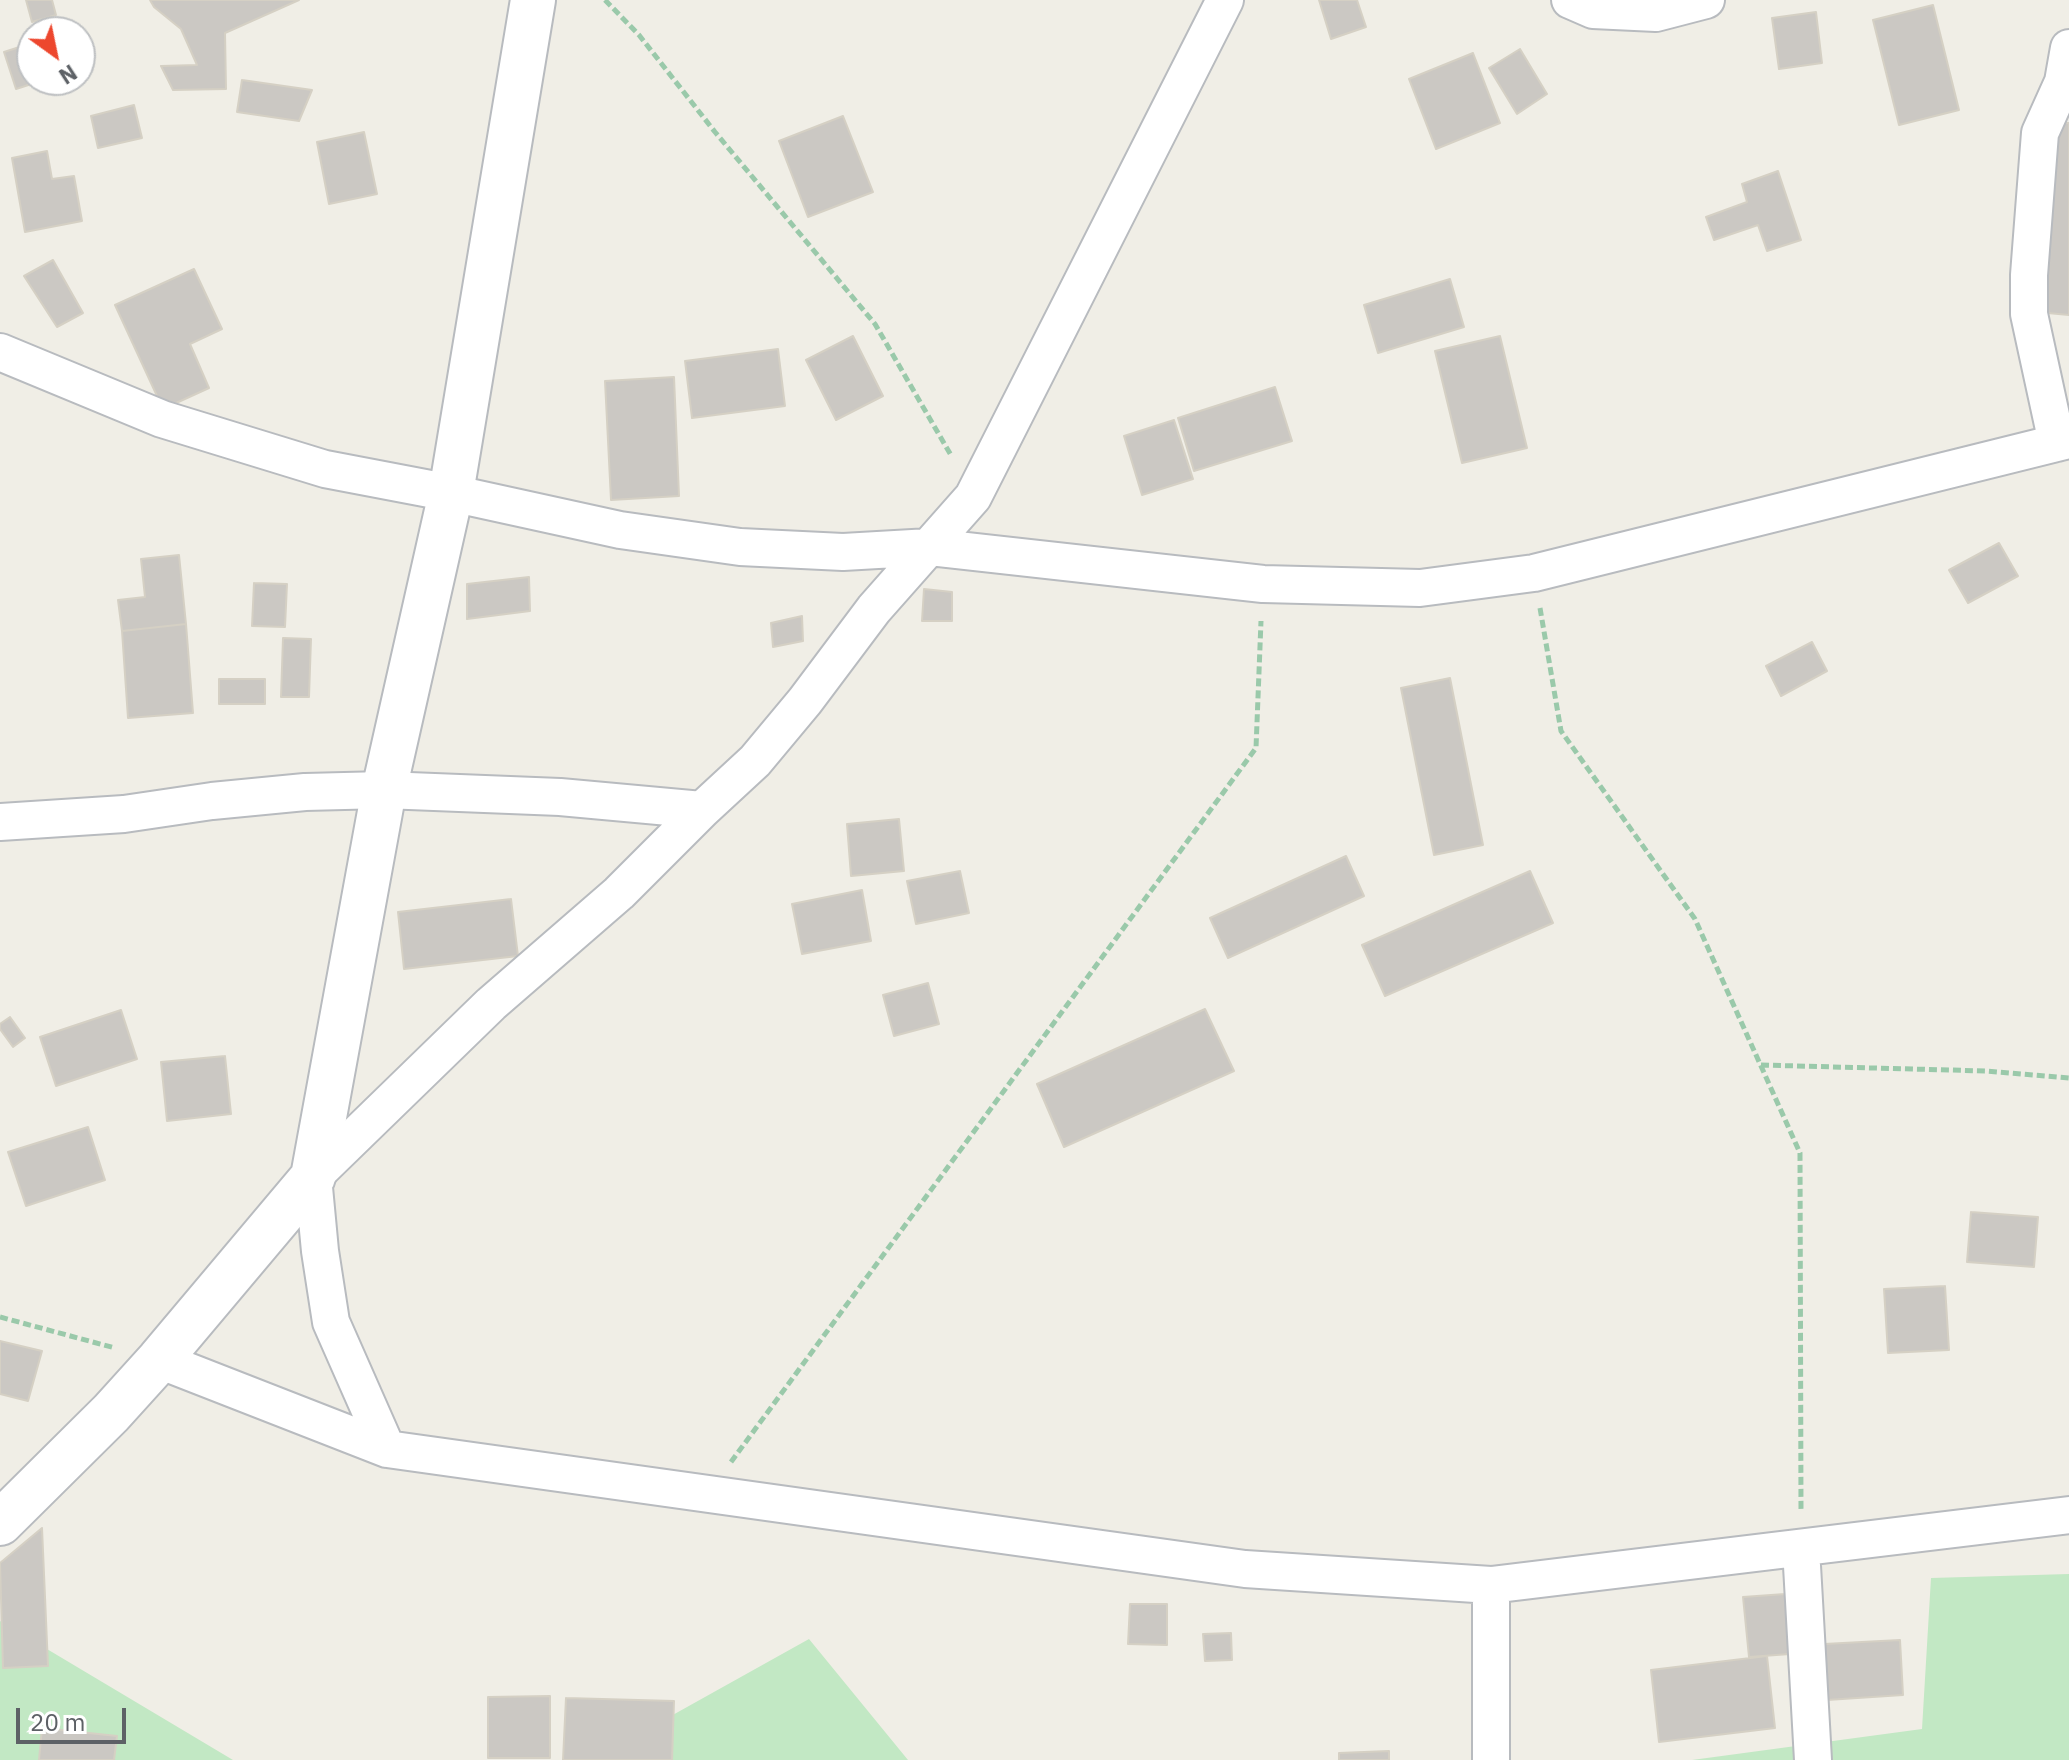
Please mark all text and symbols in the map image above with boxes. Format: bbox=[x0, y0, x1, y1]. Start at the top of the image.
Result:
north arrow bbox=[16, 16, 96, 96]
text: N bbox=[54, 58, 83, 91]
scale bar bbox=[20, 1692, 130, 1742]
text: 20 m bbox=[30, 1706, 85, 1738]

